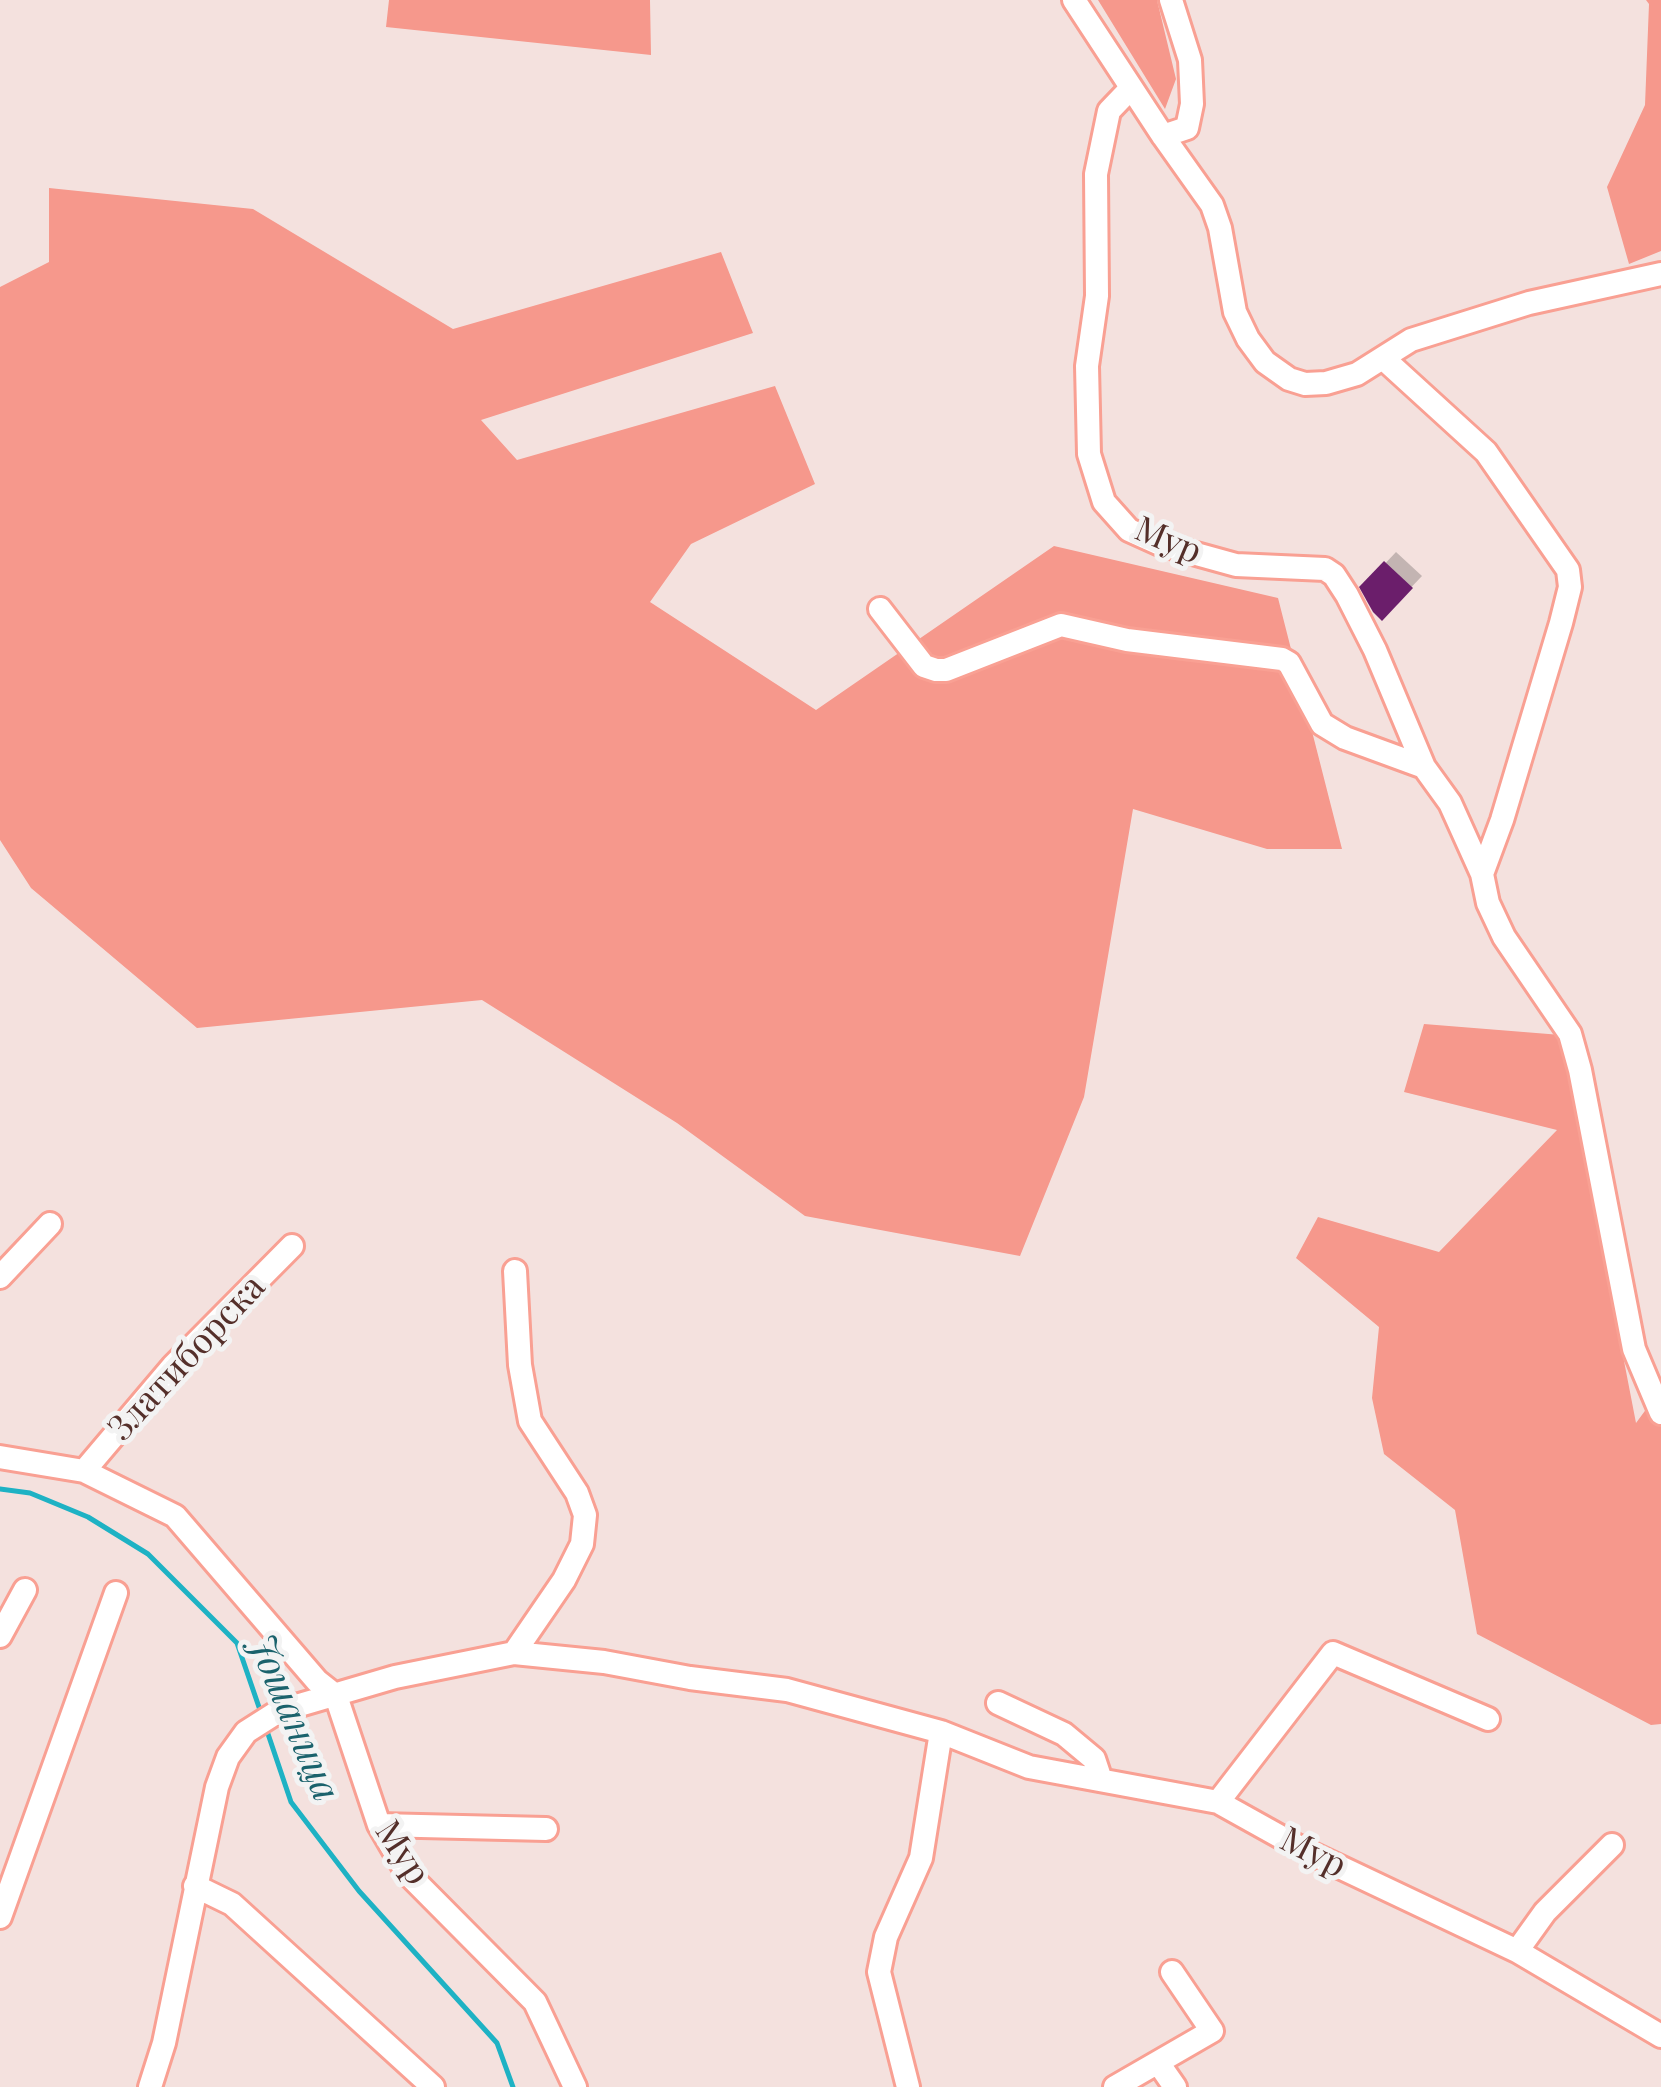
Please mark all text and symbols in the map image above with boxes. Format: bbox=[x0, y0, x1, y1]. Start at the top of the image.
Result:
street label: Мур bbox=[1129, 508, 1207, 574]
street label: Златиборска bbox=[100, 1267, 274, 1449]
water label: Јошаница bbox=[237, 1628, 349, 1808]
street label: Мур bbox=[366, 1813, 438, 1893]
street label: Мур bbox=[1273, 1819, 1353, 1887]

